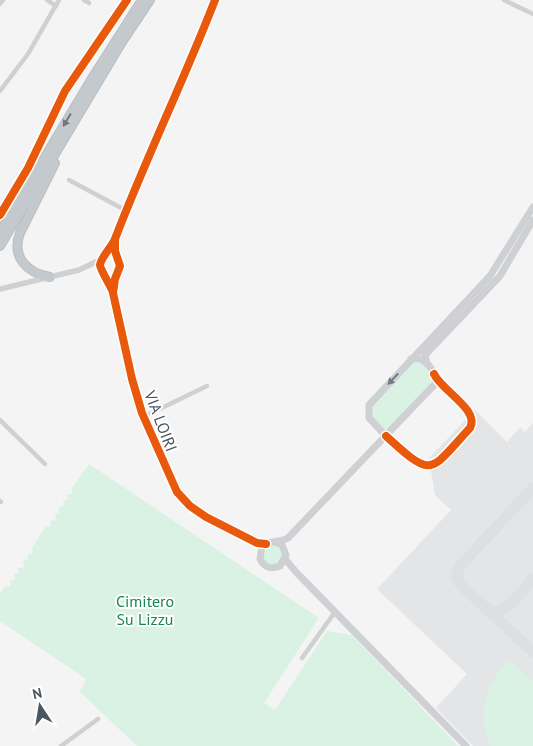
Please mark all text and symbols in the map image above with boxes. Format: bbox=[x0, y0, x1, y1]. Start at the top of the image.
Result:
one-way arrow bbox=[62, 113, 71, 126]
one-way arrow bbox=[387, 373, 399, 385]
street label: VIA LOIRI bbox=[140, 387, 182, 454]
park label: Cimitero Su Lizzu bbox=[116, 591, 174, 629]
north arrow bbox=[15, 681, 65, 731]
text: N bbox=[31, 684, 44, 703]

